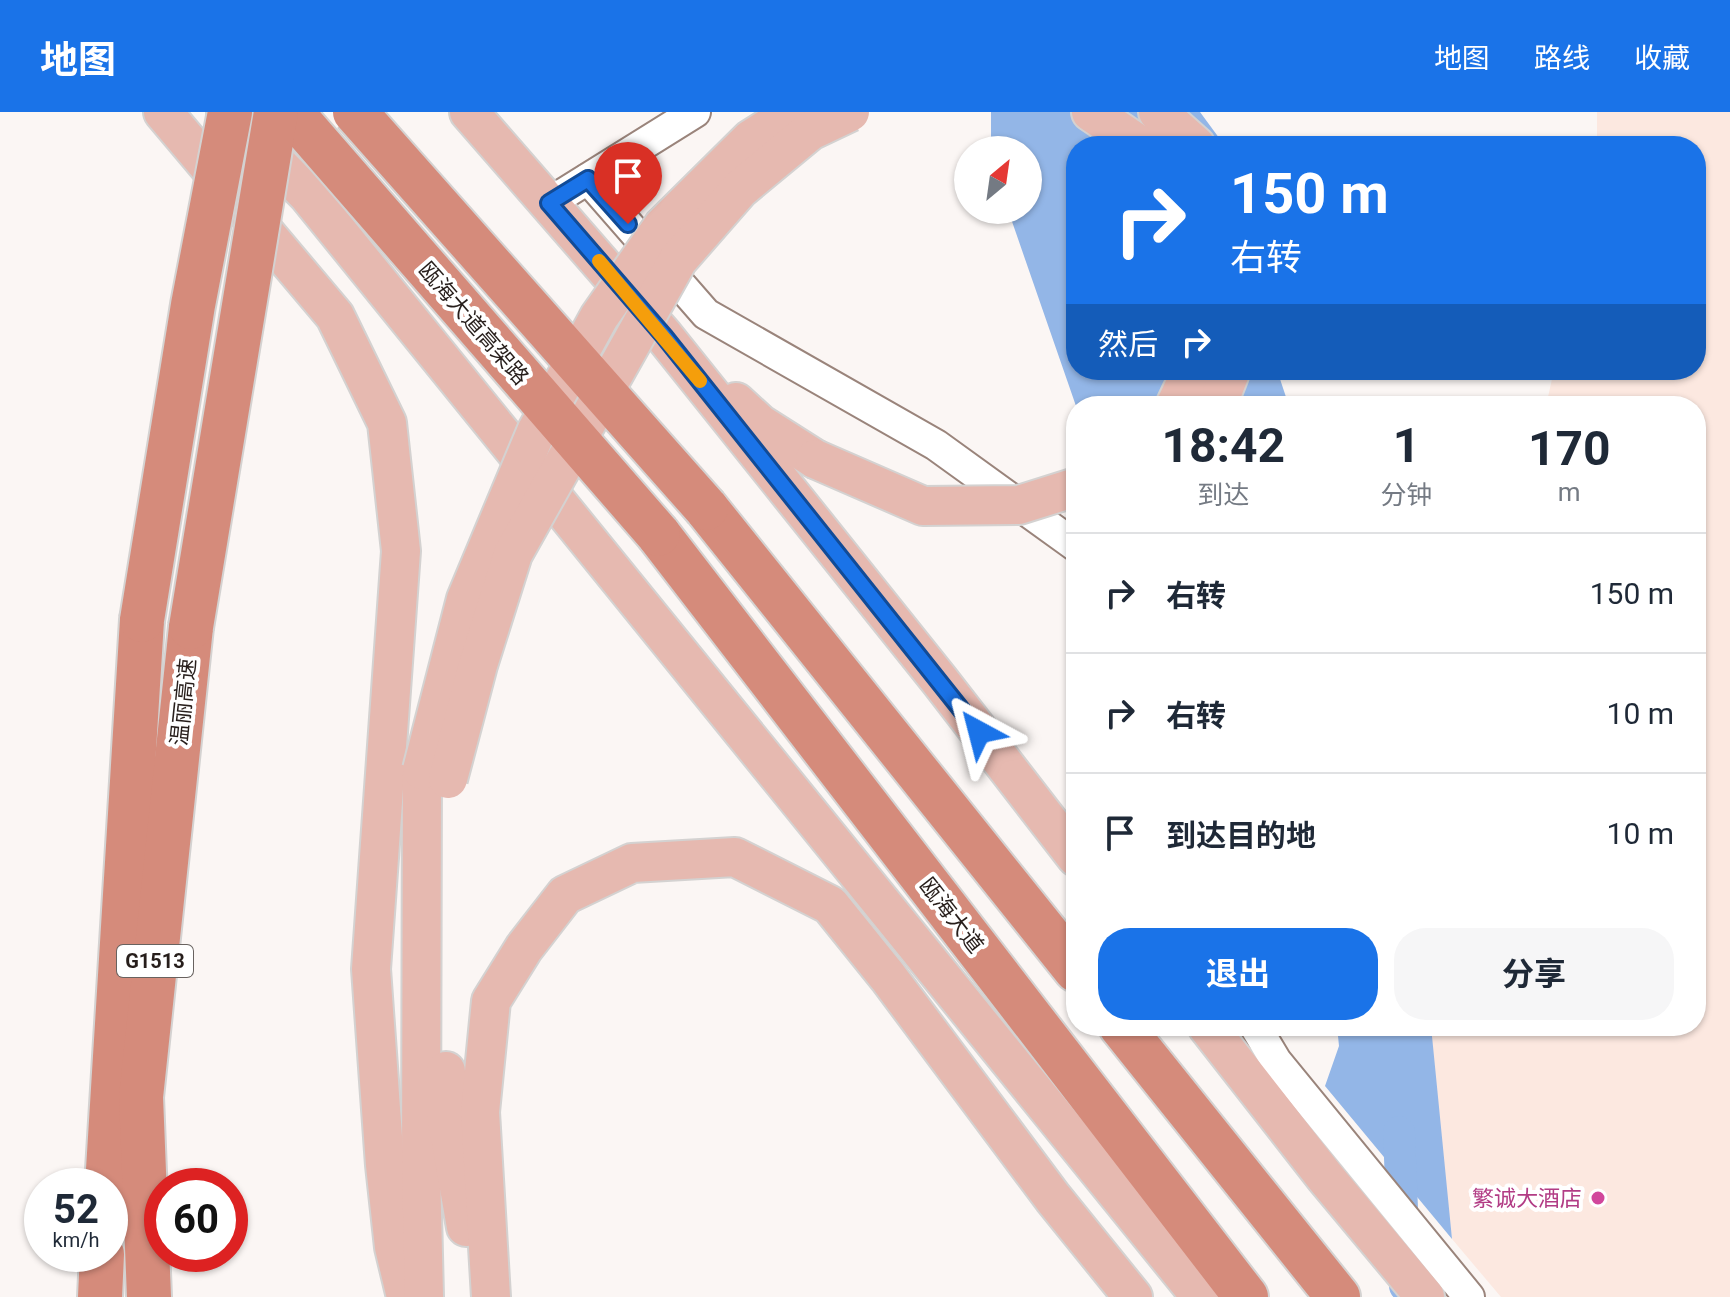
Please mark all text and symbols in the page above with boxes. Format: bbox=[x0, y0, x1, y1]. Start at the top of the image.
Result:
text: 地图 bbox=[40, 38, 116, 82]
text: 地图 bbox=[1434, 42, 1490, 75]
text: 路线 bbox=[1534, 42, 1590, 75]
text: 收藏 bbox=[1634, 42, 1690, 75]
north arrow bbox=[954, 136, 1042, 224]
map controls bbox=[954, 136, 1042, 224]
pin bbox=[594, 142, 662, 224]
icon: arrive bbox=[606, 154, 650, 198]
text: 150 m bbox=[1230, 161, 1389, 227]
icon: right bbox=[1098, 168, 1202, 272]
text: 右转 bbox=[1230, 237, 1302, 279]
street label: 瓯海大道高架路 bbox=[414, 257, 534, 390]
icon: right bbox=[1174, 320, 1218, 364]
text: 然后 bbox=[1098, 327, 1158, 362]
text: 18:42 bbox=[1161, 417, 1285, 474]
text: 1 bbox=[1393, 417, 1420, 474]
text: 170 bbox=[1528, 420, 1611, 477]
text: m bbox=[1558, 477, 1581, 507]
text: 到达 bbox=[1197, 480, 1249, 510]
text: 分钟 bbox=[1381, 480, 1433, 510]
icon: right bbox=[1098, 571, 1142, 615]
text: 150 m bbox=[1590, 576, 1674, 611]
text: 右转 bbox=[1166, 578, 1226, 613]
street label: 温丽高速 bbox=[166, 657, 201, 747]
position arrow bbox=[937, 690, 1021, 774]
icon: right bbox=[1098, 691, 1142, 735]
text: 10 m bbox=[1607, 696, 1674, 731]
text: 右转 bbox=[1166, 698, 1226, 733]
icon: arrive bbox=[1098, 811, 1142, 855]
text: 10 m bbox=[1607, 816, 1674, 851]
text: 到达目的地 bbox=[1166, 818, 1316, 853]
street label: 瓯海大道 bbox=[915, 873, 989, 958]
button: 退出 bbox=[1098, 928, 1378, 1020]
button: 分享 bbox=[1394, 928, 1674, 1020]
road number: G1513 bbox=[117, 945, 193, 977]
speed limit sign: 60 bbox=[144, 1168, 248, 1272]
text: 52 bbox=[53, 1186, 99, 1233]
place label: 繁诚大酒店 bbox=[1472, 1186, 1582, 1211]
marker: 繁诚大酒店 bbox=[1589, 1189, 1607, 1207]
text: km/h bbox=[53, 1228, 99, 1252]

